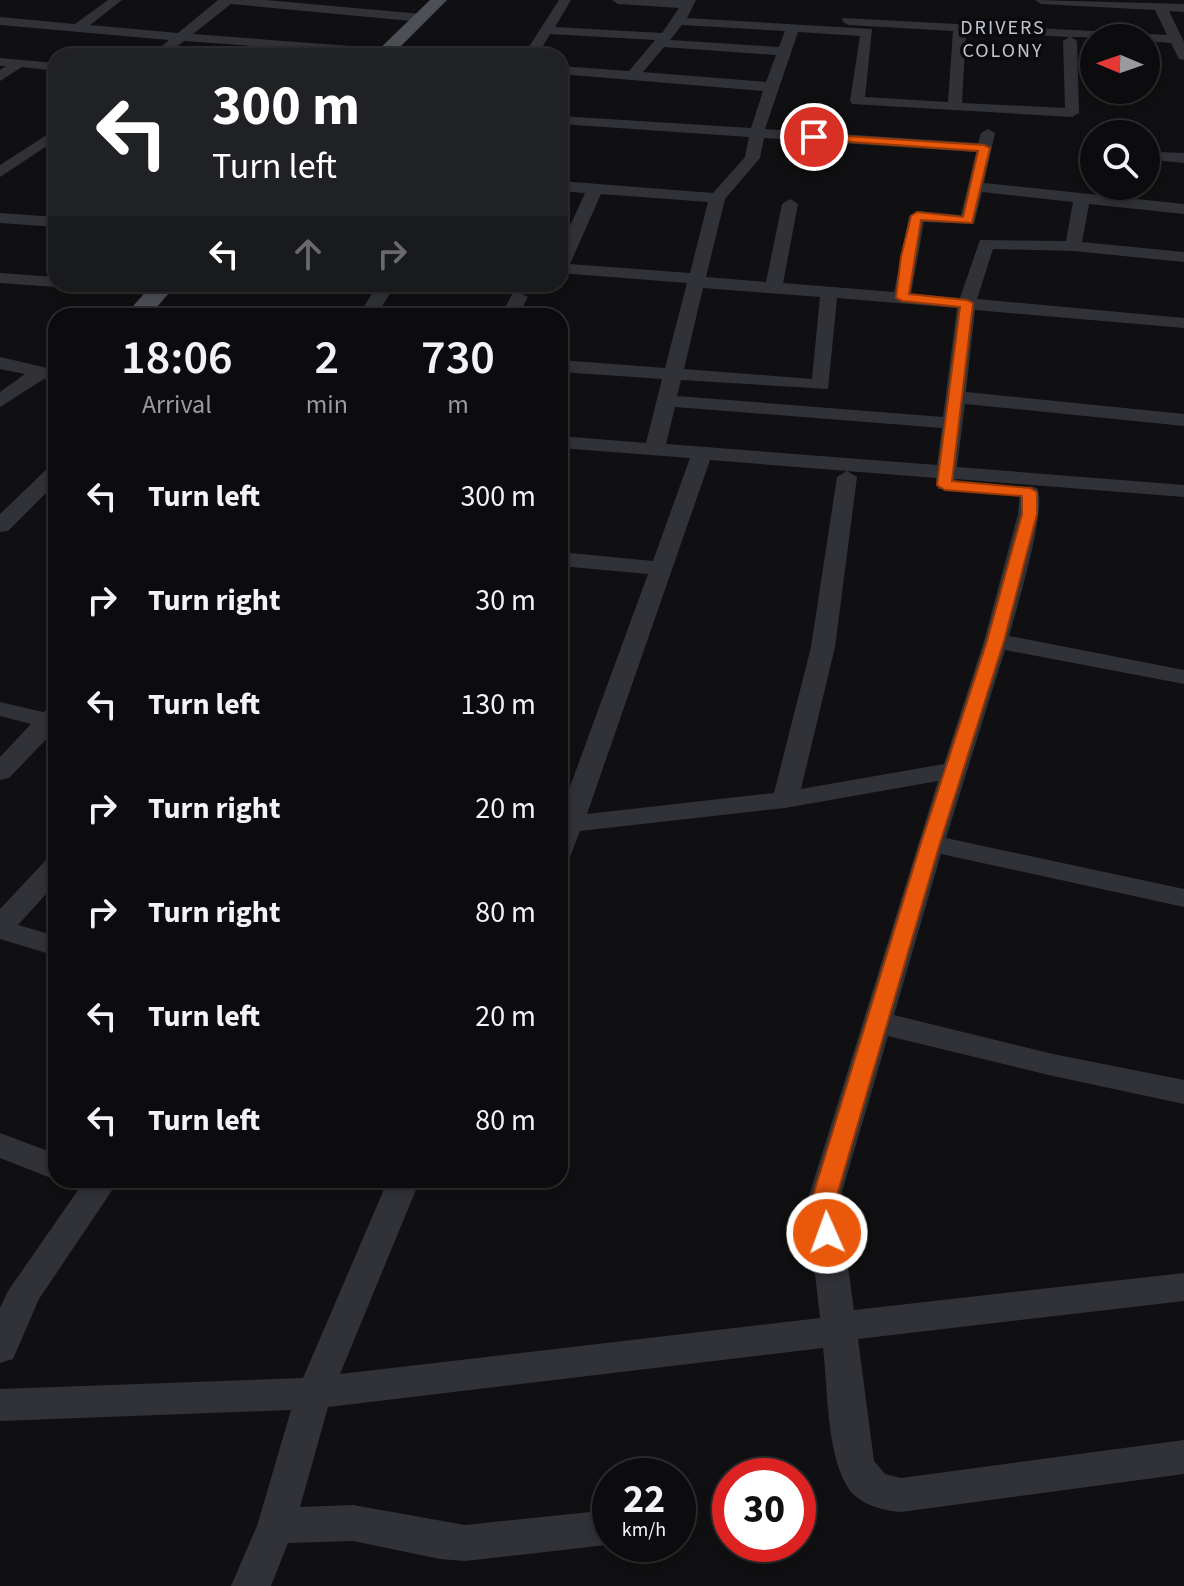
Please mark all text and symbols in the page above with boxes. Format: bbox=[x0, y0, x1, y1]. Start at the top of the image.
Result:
district label: DRIVERS COLONY bbox=[960, 14, 1046, 65]
north arrow bbox=[1080, 24, 1160, 104]
map controls bbox=[1080, 24, 1160, 200]
text: 300 m bbox=[212, 67, 360, 146]
icon: left bbox=[80, 80, 184, 184]
pin bbox=[780, 103, 848, 171]
icon: arrive bbox=[792, 115, 836, 159]
button: search bbox=[1080, 120, 1160, 200]
text: Turn left bbox=[212, 141, 337, 192]
icon: left bbox=[202, 232, 246, 276]
icon: ahead bbox=[286, 232, 330, 276]
icon: right bbox=[370, 232, 414, 276]
text: 18:06 bbox=[121, 324, 233, 392]
text: 2 bbox=[315, 324, 339, 392]
text: 730 bbox=[421, 324, 495, 392]
text: Arrival bbox=[142, 386, 212, 423]
text: min bbox=[306, 386, 348, 423]
text: m bbox=[447, 386, 469, 423]
icon: left bbox=[80, 474, 124, 518]
text: Turn left bbox=[148, 475, 260, 518]
text: 300 m bbox=[460, 475, 536, 518]
icon: right bbox=[80, 578, 124, 622]
text: Turn right bbox=[148, 579, 280, 622]
text: 30 m bbox=[475, 579, 536, 622]
icon: left bbox=[80, 682, 124, 726]
text: Turn left bbox=[148, 683, 260, 726]
text: 130 m bbox=[460, 683, 536, 726]
icon: right bbox=[80, 786, 124, 830]
text: Turn right bbox=[148, 787, 280, 830]
text: 20 m bbox=[475, 787, 536, 830]
icon: right bbox=[80, 890, 124, 934]
text: Turn right bbox=[148, 891, 280, 934]
text: 80 m bbox=[475, 891, 536, 934]
icon: left bbox=[80, 994, 124, 1038]
text: Turn left bbox=[148, 995, 260, 1038]
text: 20 m bbox=[475, 995, 536, 1038]
icon: left bbox=[80, 1098, 124, 1142]
text: Turn left bbox=[148, 1099, 260, 1142]
text: 80 m bbox=[475, 1099, 536, 1142]
position arrow bbox=[785, 1191, 869, 1275]
speed limit sign: 30 bbox=[712, 1458, 816, 1562]
text: 22 bbox=[623, 1471, 665, 1528]
text: km/h bbox=[622, 1516, 666, 1544]

